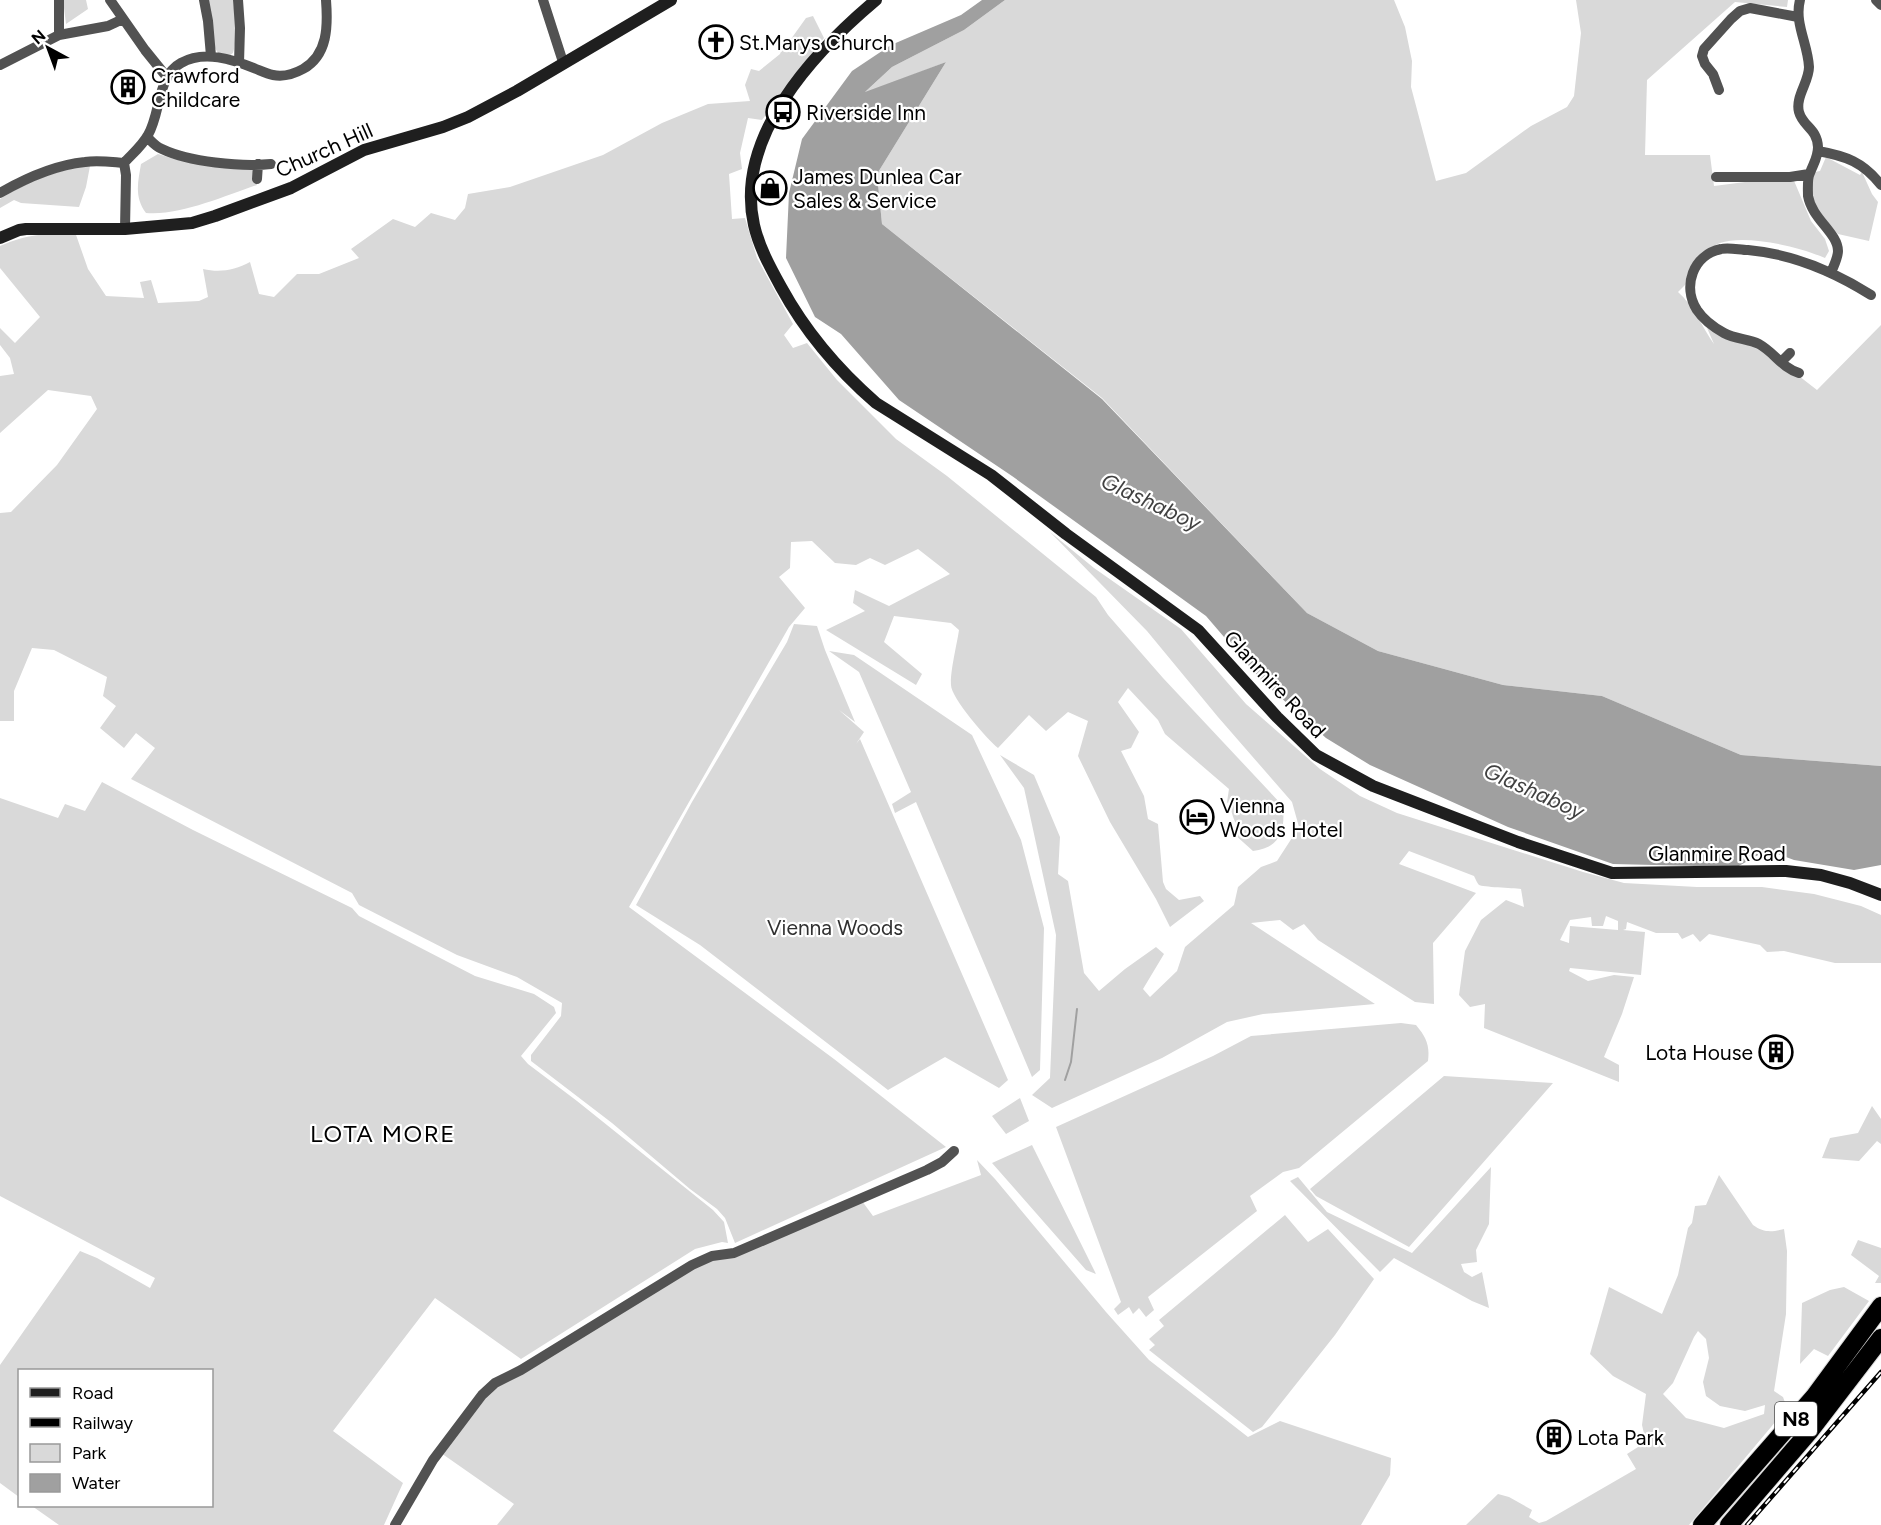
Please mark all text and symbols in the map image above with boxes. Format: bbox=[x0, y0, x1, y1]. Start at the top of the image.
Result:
north arrow bbox=[18, 18, 78, 78]
church icon: St.Marys Church bbox=[698, 24, 734, 60]
text: N bbox=[28, 26, 49, 48]
place label: St.Marys Church bbox=[739, 30, 895, 55]
place label: Crawford Childcare bbox=[151, 63, 240, 112]
building icon: Crawford Childcare bbox=[110, 69, 146, 105]
bus stop icon: Riverside Inn bbox=[765, 94, 801, 130]
place label: Riverside Inn bbox=[806, 100, 926, 125]
street label: Church Hill bbox=[271, 117, 377, 183]
place label: James Dunlea Car Sales & Service bbox=[793, 164, 962, 213]
shop icon: James Dunlea Car Sales & Service bbox=[752, 170, 788, 206]
water label: Glashaboy bbox=[1097, 467, 1207, 537]
street label: Glanmire Road bbox=[1219, 625, 1331, 743]
water label: Glashaboy bbox=[1480, 757, 1590, 826]
place label: Vienna Woods Hotel bbox=[1220, 793, 1343, 842]
hotel icon: Vienna Woods Hotel bbox=[1179, 799, 1215, 835]
street label: Glanmire Road bbox=[1648, 841, 1786, 866]
park label: Vienna Woods bbox=[767, 915, 903, 940]
building icon: Lota House bbox=[1758, 1034, 1794, 1070]
place label: Lota House bbox=[1645, 1040, 1753, 1065]
district label: LOTA MORE bbox=[310, 1119, 456, 1148]
legend bbox=[18, 1369, 213, 1507]
text: Road bbox=[72, 1382, 113, 1404]
road number: N8 bbox=[1775, 1402, 1817, 1436]
text: Railway bbox=[72, 1412, 134, 1434]
building icon: Lota Park bbox=[1536, 1419, 1572, 1455]
place label: Lota Park bbox=[1577, 1425, 1665, 1450]
text: Park bbox=[72, 1442, 107, 1464]
text: Water bbox=[72, 1472, 120, 1494]

